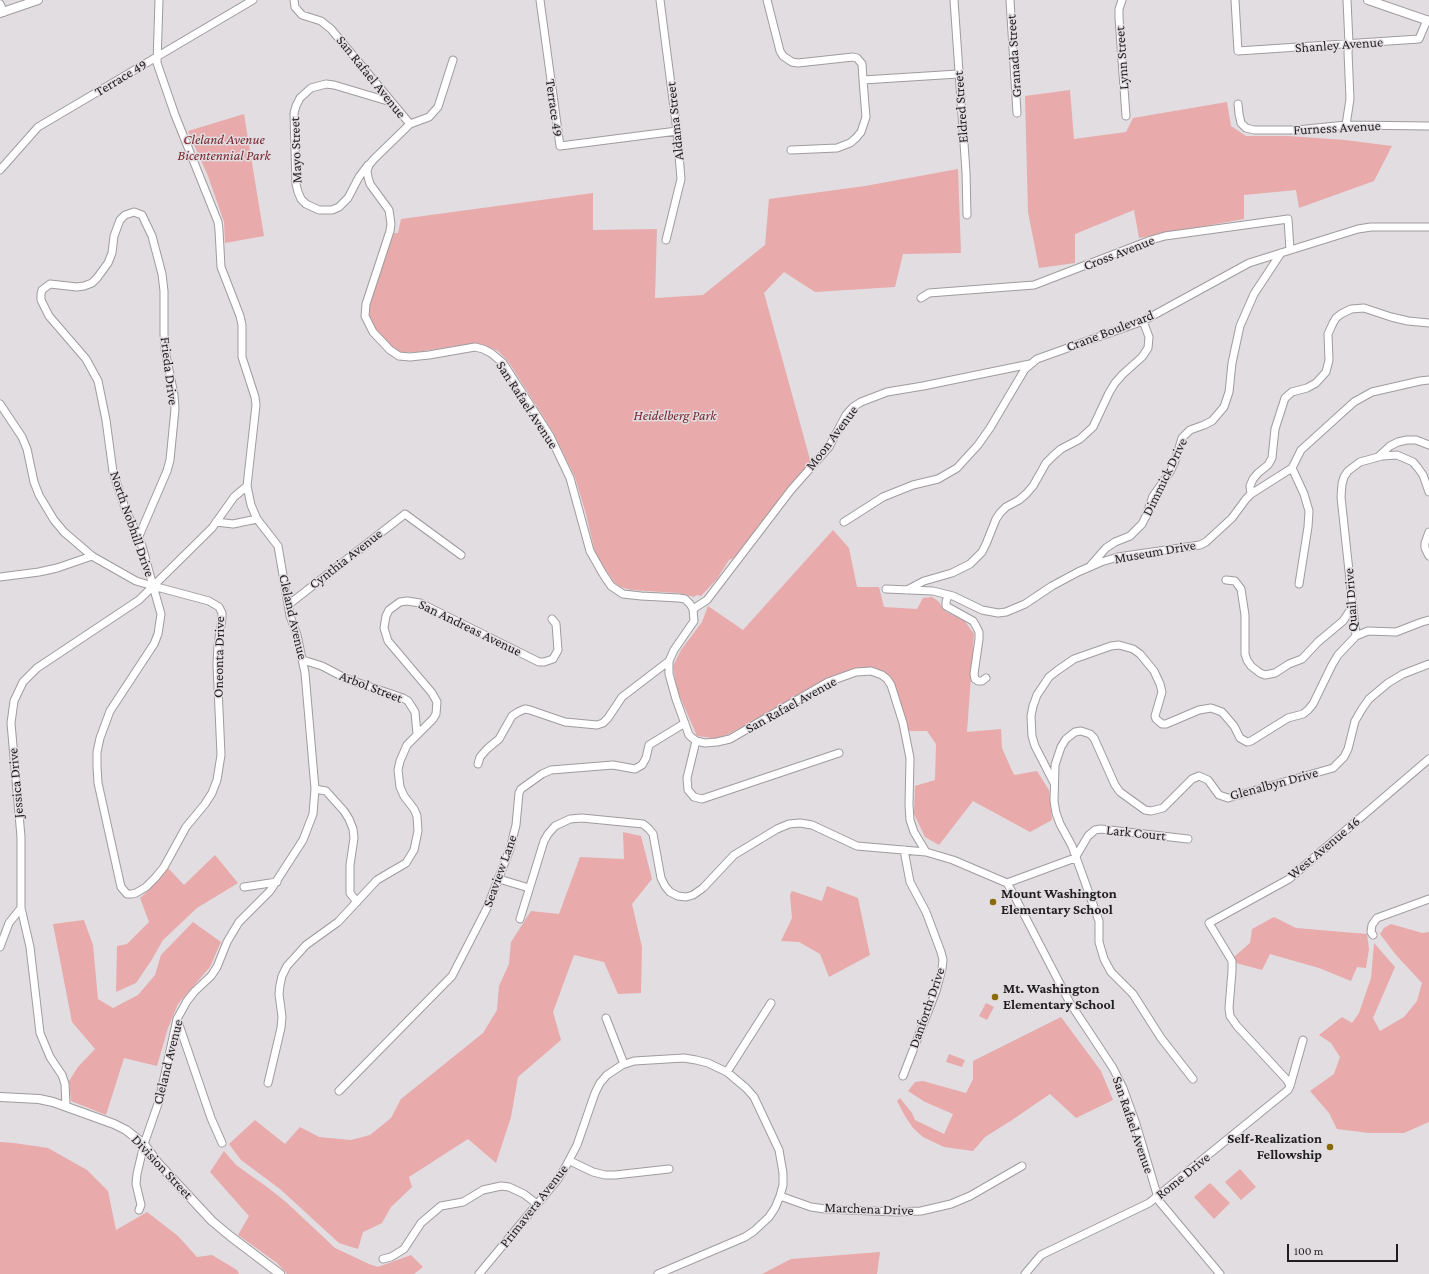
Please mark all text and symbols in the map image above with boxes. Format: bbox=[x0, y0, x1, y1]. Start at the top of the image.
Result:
street label: Granada Street bbox=[1003, 14, 1025, 98]
street label: Lynn Street bbox=[1111, 26, 1133, 90]
street label: San Rafael Avenue bbox=[332, 32, 410, 122]
street label: Shanley Avenue bbox=[1294, 34, 1384, 56]
street label: Terrace 49 bbox=[92, 56, 150, 100]
street label: Eldred Street bbox=[950, 70, 972, 144]
street label: Terrace 49 bbox=[542, 78, 566, 138]
street label: Aldama Street bbox=[663, 81, 687, 161]
street label: Mayo Street bbox=[286, 116, 306, 184]
street label: Furness Avenue bbox=[1293, 117, 1381, 139]
park label: Cleland Avenue Bicentennial Park bbox=[177, 132, 271, 164]
street label: Cross Avenue bbox=[1081, 232, 1157, 274]
street label: Crane Boulevard bbox=[1064, 307, 1156, 355]
street label: Frieda Drive bbox=[156, 336, 182, 406]
street label: San Rafael Avenue bbox=[492, 358, 562, 452]
street label: Moon Avenue bbox=[802, 402, 862, 474]
park label: Heidelberg Park bbox=[634, 408, 716, 424]
street label: Dimmick Drive bbox=[1139, 435, 1191, 519]
street label: North Nobhill Drive bbox=[106, 469, 158, 579]
street label: Cynthia Avenue bbox=[306, 525, 386, 593]
street label: Museum Drive bbox=[1113, 537, 1197, 567]
street label: Quail Drive bbox=[1340, 568, 1362, 632]
street label: Cleland Avenue bbox=[275, 573, 311, 661]
street label: San Andreas Avenue bbox=[416, 596, 524, 660]
street label: Oneonta Drive bbox=[210, 616, 228, 698]
street label: Arbol Street bbox=[337, 667, 405, 707]
street label: San Rafael Avenue bbox=[742, 673, 840, 737]
street label: Jessica Drive bbox=[5, 747, 27, 819]
street label: Glenalbyn Drive bbox=[1228, 764, 1320, 804]
street label: West Avenue 46 bbox=[1284, 813, 1364, 883]
street label: Lark Court bbox=[1105, 822, 1167, 844]
street label: Seaview Lane bbox=[479, 833, 521, 909]
place label: Mount Washington Elementary School bbox=[1001, 886, 1117, 918]
marker: Mount Washington Elementary School bbox=[988, 897, 998, 907]
street label: Danforth Drive bbox=[905, 965, 949, 1051]
place label: Mt. Washington Elementary School bbox=[1003, 981, 1115, 1014]
marker: Mt. Washington Elementary School bbox=[990, 992, 1000, 1002]
street label: Cleland Avenue bbox=[149, 1018, 187, 1106]
street label: San Rafael Avenue bbox=[1109, 1074, 1157, 1176]
street label: Division Street bbox=[128, 1131, 196, 1203]
place label: Self-Realization Fellowship bbox=[1227, 1131, 1322, 1164]
marker: Self-Realization Fellowship bbox=[1325, 1142, 1335, 1152]
street label: Rome Drive bbox=[1152, 1149, 1214, 1203]
street label: Primavera Avenue bbox=[496, 1161, 572, 1251]
street label: Marchena Drive bbox=[824, 1199, 914, 1219]
scale bar bbox=[1289, 1236, 1400, 1262]
text: 100 m bbox=[1294, 1244, 1323, 1258]

